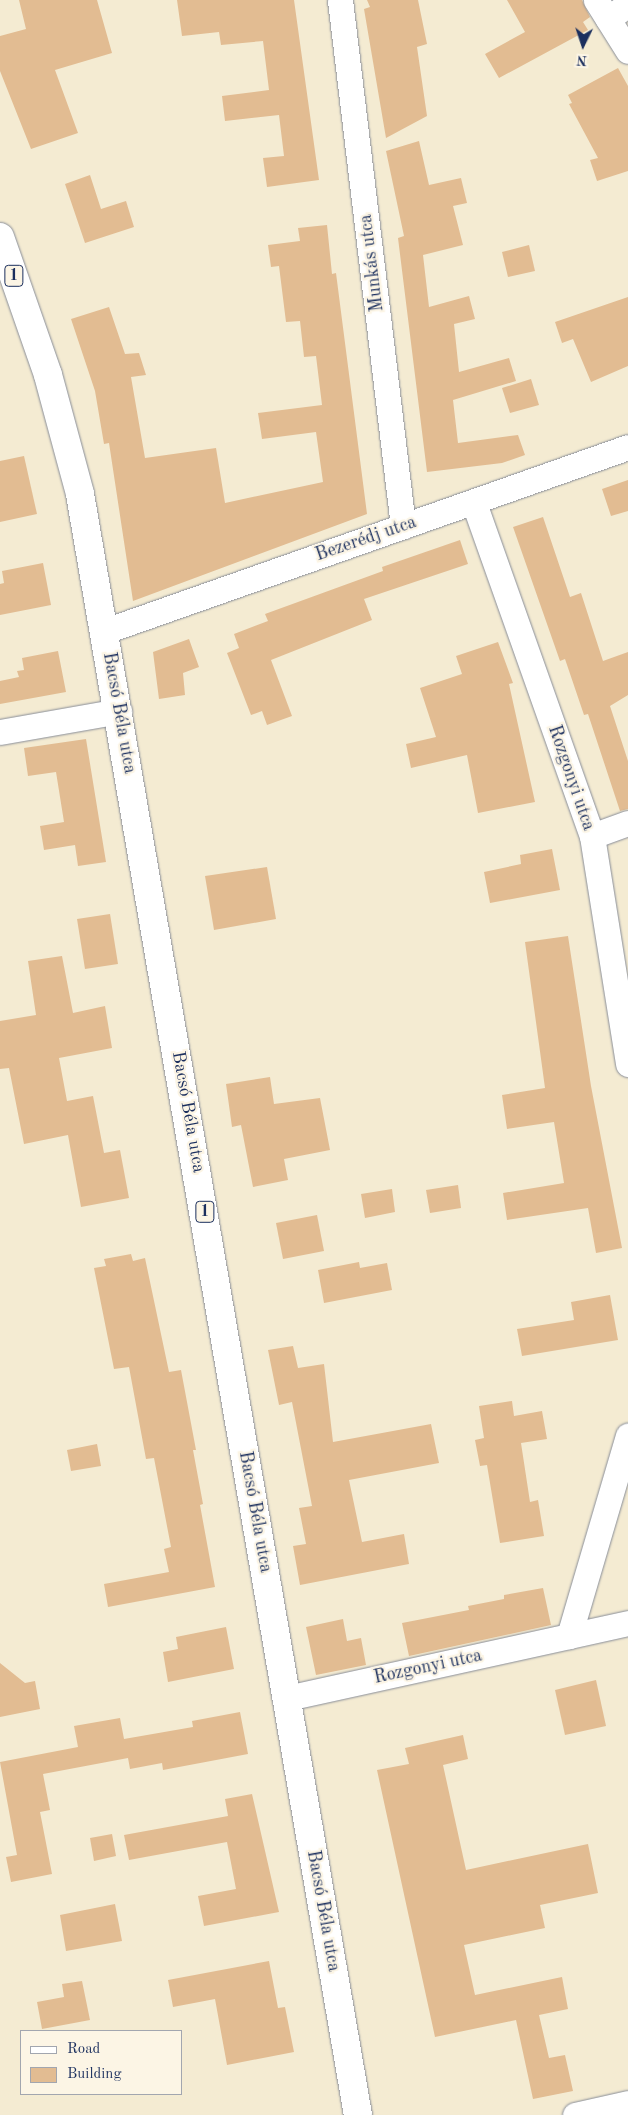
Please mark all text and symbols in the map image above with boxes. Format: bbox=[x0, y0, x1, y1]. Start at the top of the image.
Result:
north arrow bbox=[558, 20, 608, 70]
text: N bbox=[576, 53, 588, 67]
street label: Munkás utca bbox=[355, 213, 389, 313]
road number: 1 bbox=[4, 262, 24, 290]
street label: Bezerédj utca bbox=[313, 512, 419, 566]
street label: Bacsó Béla utca bbox=[98, 651, 140, 775]
street label: Rozgonyi utca bbox=[543, 722, 599, 834]
street label: Bacsó Béla utca bbox=[167, 1050, 209, 1174]
road number: 1 bbox=[195, 1198, 215, 1226]
street label: Bacsó Béla utca bbox=[234, 1450, 276, 1574]
street label: Rozgonyi utca bbox=[372, 1645, 484, 1689]
street label: Bacsó Béla utca bbox=[302, 1849, 344, 1973]
legend bbox=[20, 2030, 182, 2095]
text: Road bbox=[67, 2042, 100, 2057]
text: Building bbox=[67, 2067, 122, 2082]

